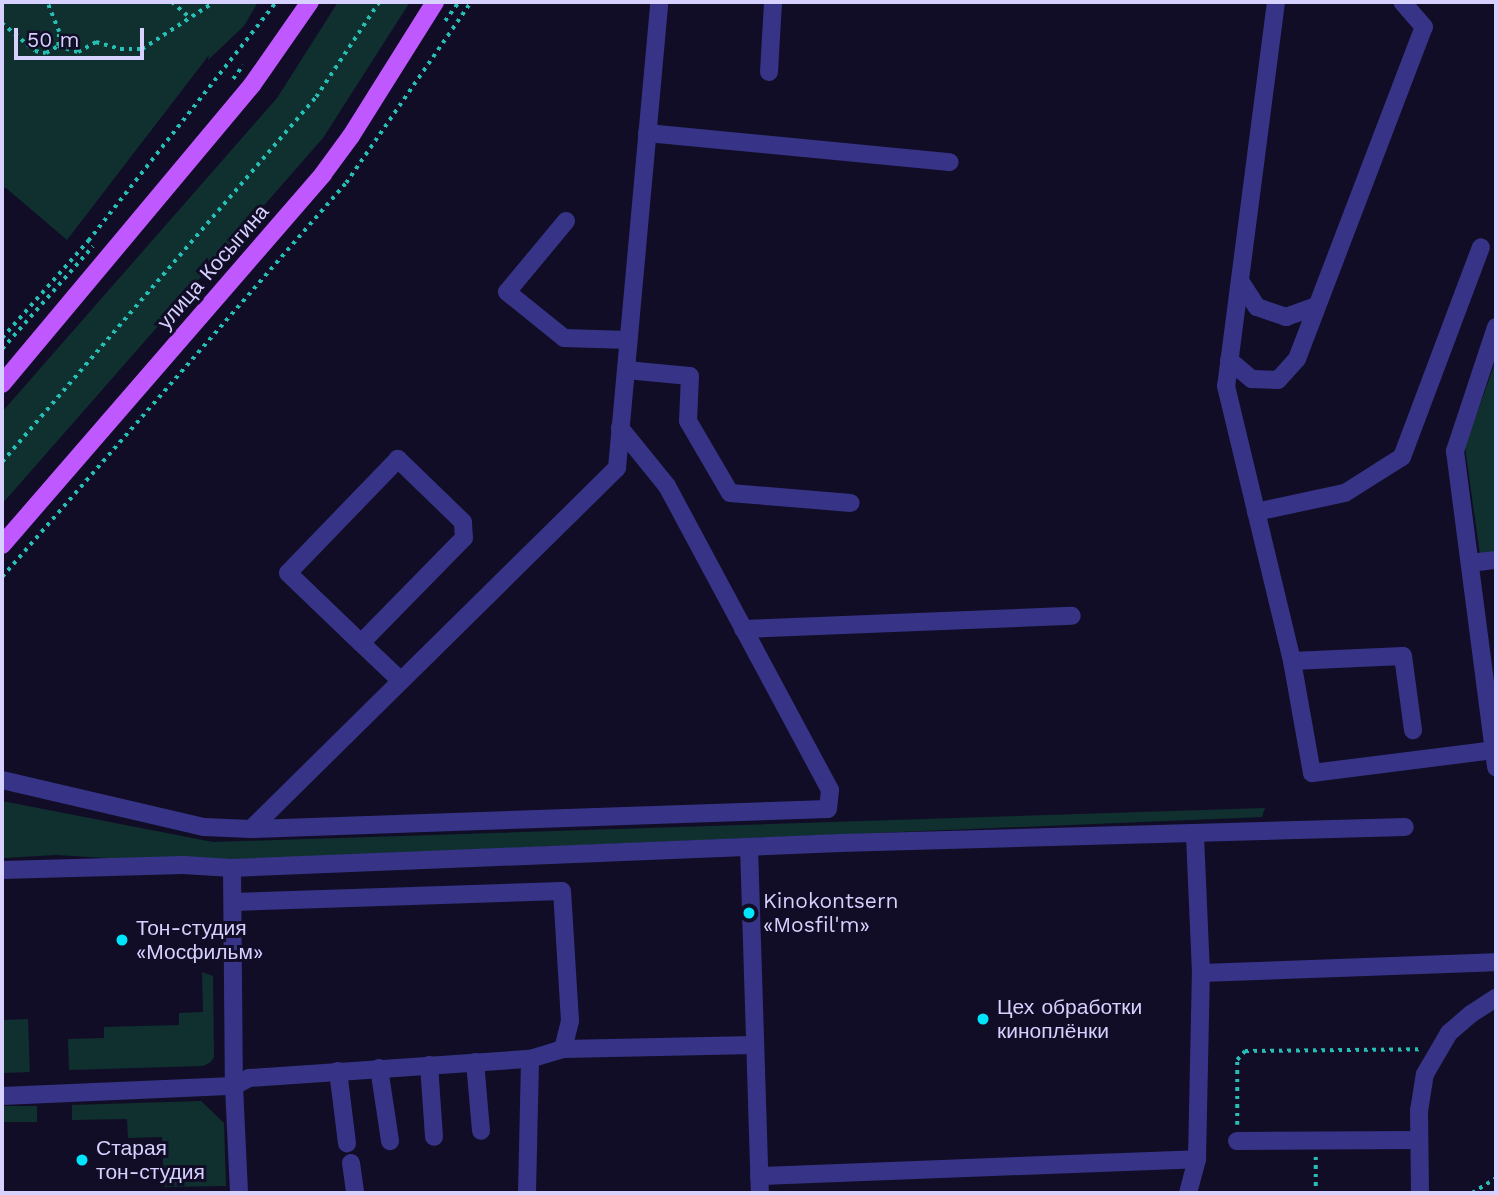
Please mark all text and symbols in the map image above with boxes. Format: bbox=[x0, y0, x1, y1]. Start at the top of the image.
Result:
scale bar bbox=[18, 14, 147, 58]
text: 50 m bbox=[27, 27, 79, 52]
street label: улица Косыгина bbox=[152, 199, 274, 335]
place label: Kinokontsern «Mosfil'm» bbox=[763, 888, 898, 938]
marker: Kinokontsern «Mosfil'm» bbox=[741, 905, 757, 921]
place label: Тон-студия «Мосфильм» bbox=[136, 915, 263, 965]
marker: Тон-студия «Мосфильм» bbox=[114, 932, 130, 948]
place label: Цех обработки киноплёнки bbox=[997, 994, 1142, 1044]
marker: Цех обработки киноплёнки bbox=[975, 1011, 991, 1027]
place label: Старая тон-студия bbox=[96, 1135, 205, 1185]
marker: Старая тон-студия bbox=[74, 1152, 90, 1168]

